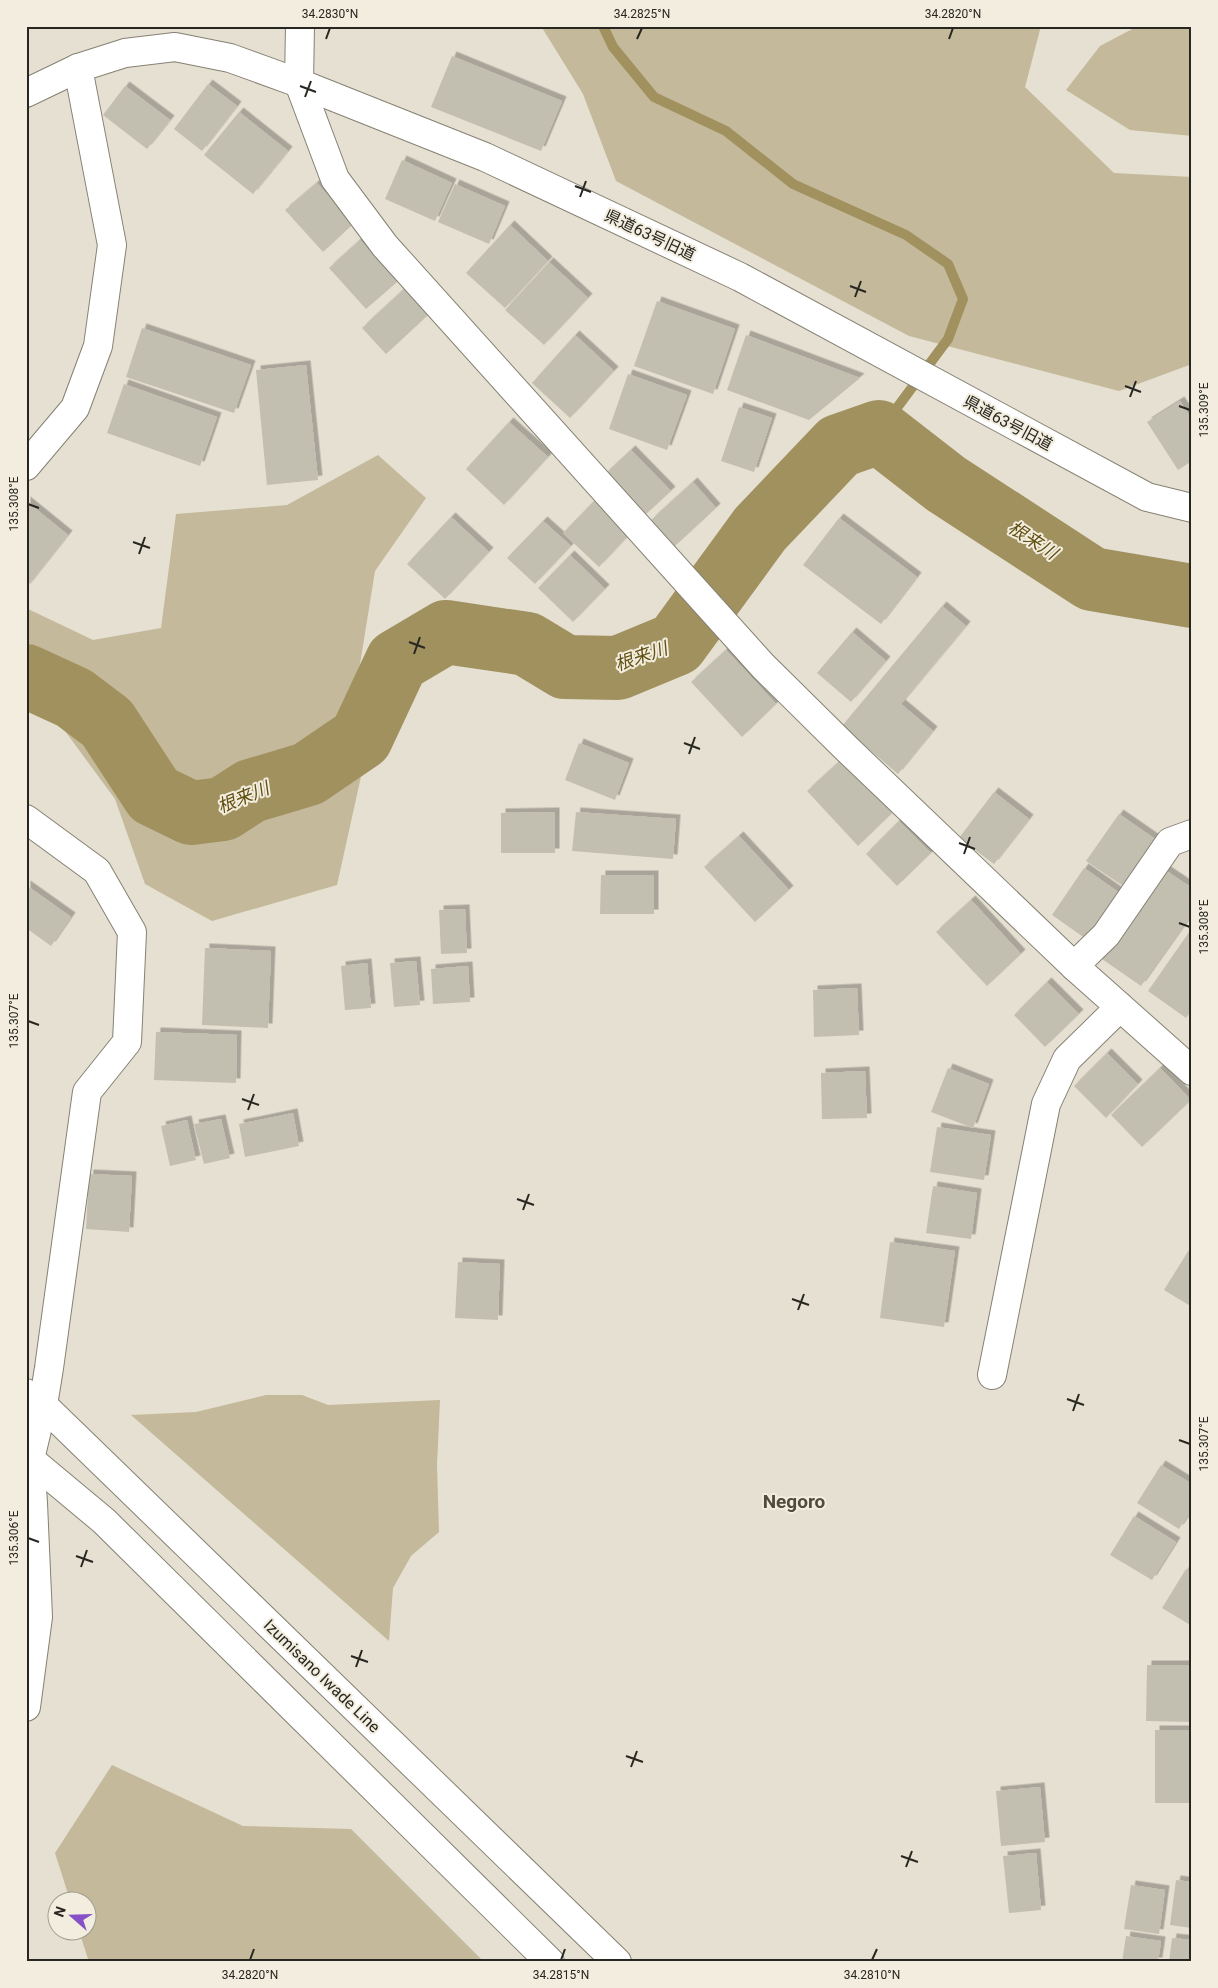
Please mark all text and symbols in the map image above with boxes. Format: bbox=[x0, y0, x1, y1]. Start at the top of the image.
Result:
text: 34.2830°N bbox=[302, 7, 358, 21]
text: 34.2825°N bbox=[614, 7, 670, 21]
text: 34.2820°N bbox=[925, 7, 981, 21]
street label: 県道63号旧道 bbox=[602, 206, 698, 264]
text: 135.309°E bbox=[1197, 382, 1211, 437]
street label: 県道63号旧道 bbox=[960, 392, 1056, 454]
text: 135.308°E bbox=[7, 476, 21, 531]
water label: 根来川 bbox=[1005, 516, 1063, 565]
water label: 根来川 bbox=[612, 637, 672, 675]
water label: 根来川 bbox=[214, 776, 274, 817]
text: 135.308°E bbox=[1197, 899, 1211, 954]
text: 135.307°E bbox=[7, 993, 21, 1048]
text: 135.307°E bbox=[1197, 1416, 1211, 1471]
district label: Negoro bbox=[763, 1490, 826, 1513]
text: 135.306°E bbox=[7, 1510, 21, 1565]
street label: Izumisano Iwade Line bbox=[260, 1616, 384, 1736]
north arrow bbox=[48, 1890, 98, 1940]
text: N bbox=[51, 1904, 69, 1919]
text: 34.2820°N bbox=[222, 1968, 278, 1982]
text: 34.2815°N bbox=[533, 1968, 589, 1982]
text: 34.2810°N bbox=[844, 1968, 900, 1982]

